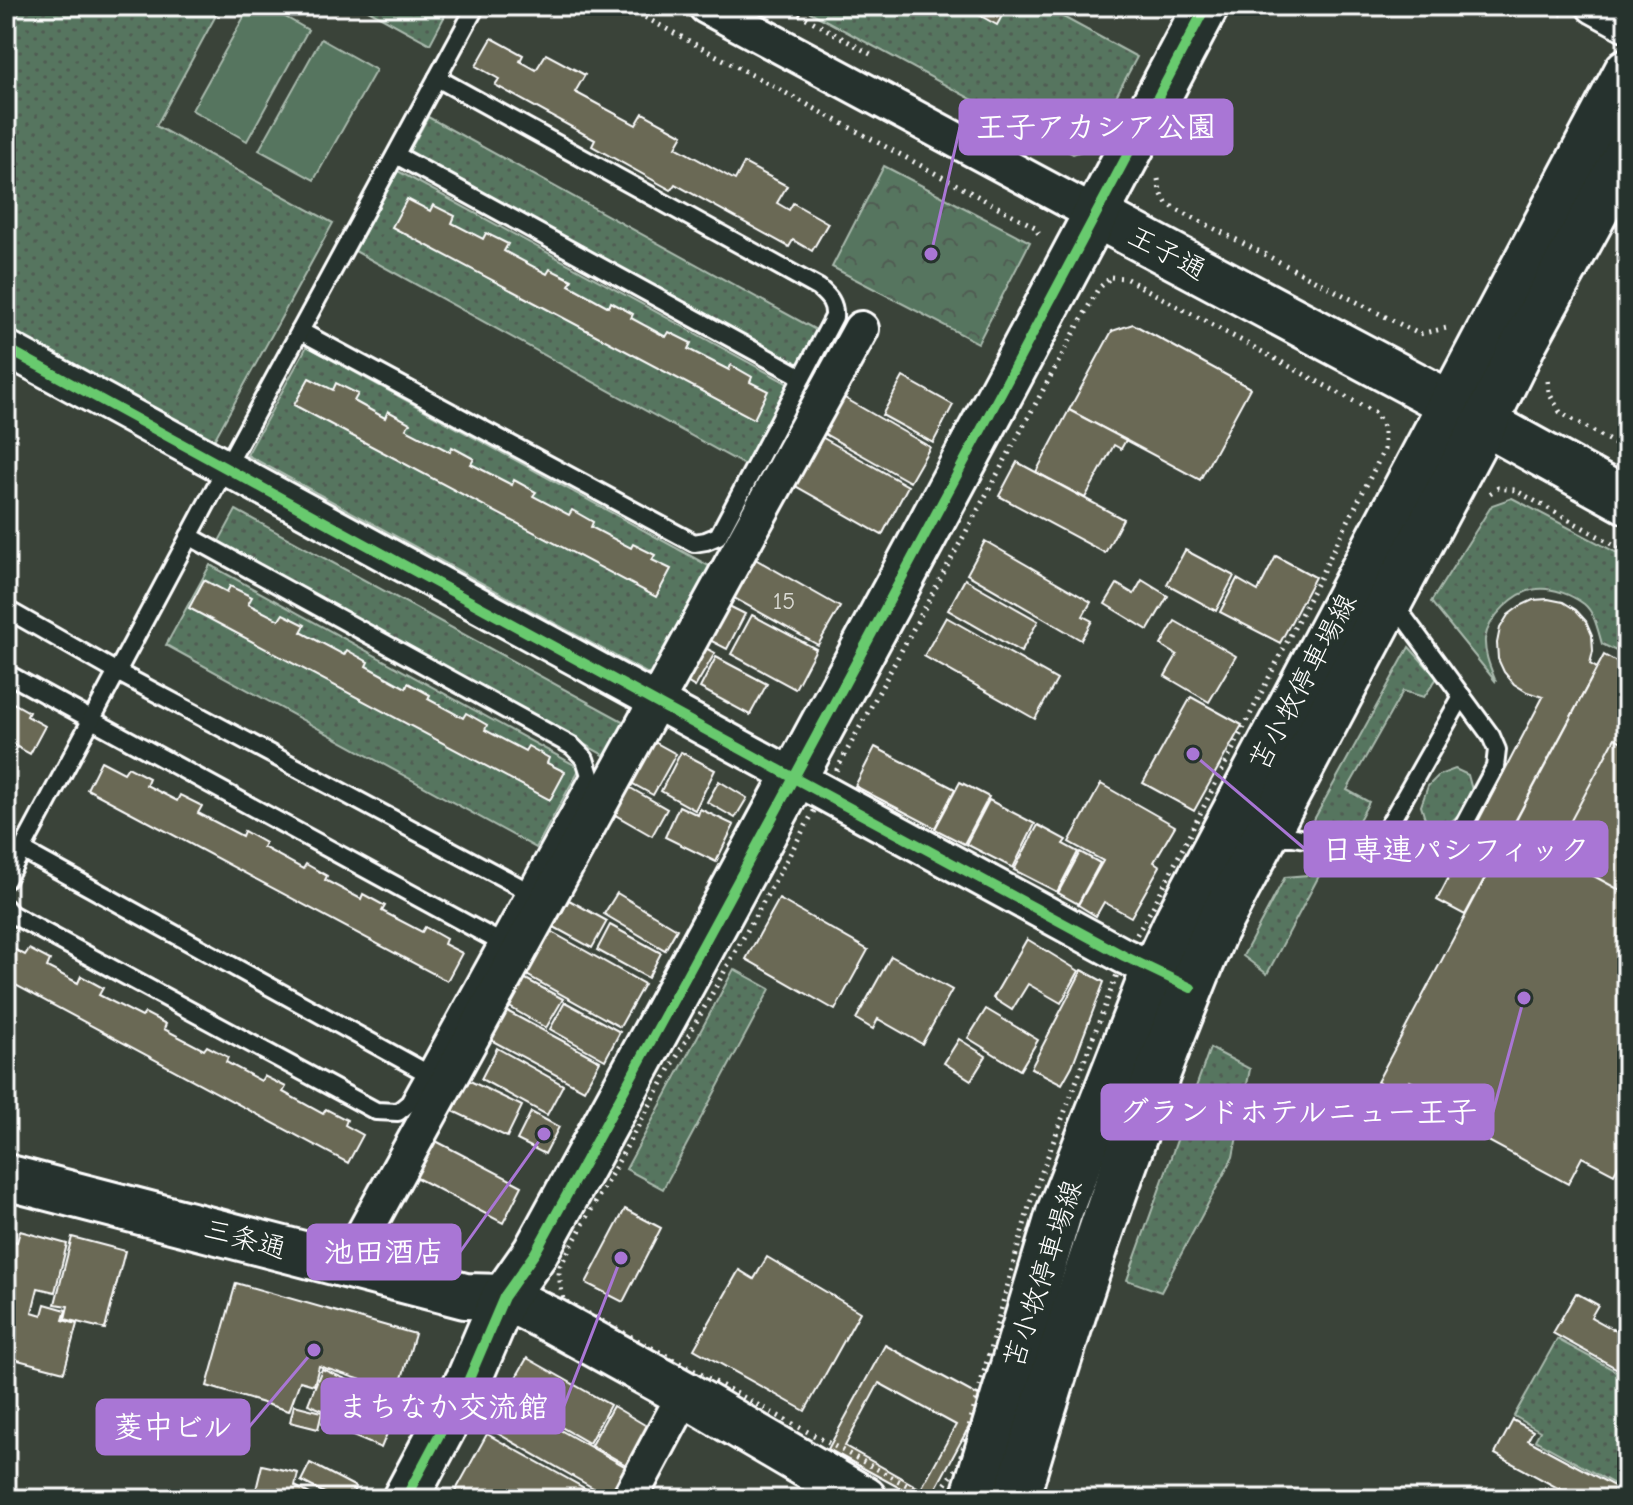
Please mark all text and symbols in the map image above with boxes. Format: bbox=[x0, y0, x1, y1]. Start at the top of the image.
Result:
callout: 王子アカシア公園 bbox=[960, 100, 1232, 154]
text: 王子アカシア公園 bbox=[976, 110, 1216, 145]
street label: 王子通 bbox=[1122, 219, 1212, 287]
house number: 15 bbox=[773, 587, 795, 615]
street label: 苫小牧停車場線 bbox=[1243, 588, 1363, 776]
callout: 日専連パシフィック bbox=[1305, 822, 1607, 876]
text: 日専連パシフィック bbox=[1322, 833, 1590, 868]
callout: グランドホテルニュー王子 bbox=[1102, 1085, 1493, 1139]
text: グランドホテルニュー王子 bbox=[1119, 1095, 1477, 1130]
street label: 苫小牧停車場線 bbox=[997, 1176, 1089, 1372]
street label: 三条通 bbox=[200, 1213, 290, 1265]
callout: 池田酒店 bbox=[308, 1225, 460, 1279]
text: 池田酒店 bbox=[324, 1235, 444, 1270]
callout: まちなか交流館 bbox=[322, 1379, 564, 1433]
text: まちなか交流館 bbox=[338, 1390, 548, 1425]
callout: 菱中ビル bbox=[97, 1400, 249, 1454]
text: 菱中ビル bbox=[113, 1410, 233, 1445]

